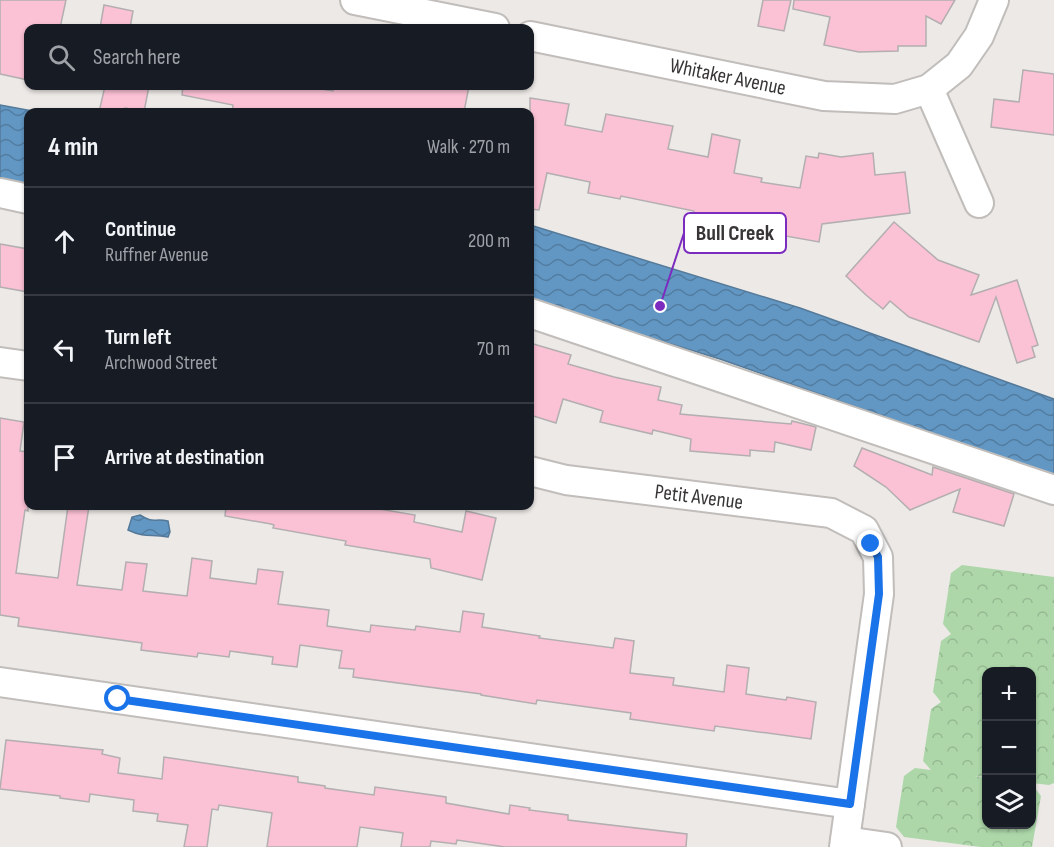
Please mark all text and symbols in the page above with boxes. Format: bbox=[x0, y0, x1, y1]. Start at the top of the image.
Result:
search box bbox=[24, 24, 534, 90]
icon: search bbox=[45, 41, 78, 74]
text: Search here bbox=[93, 44, 180, 71]
street label: Whitaker Avenue bbox=[668, 53, 788, 101]
text: 4 min bbox=[48, 132, 98, 163]
text: Walk · 270 m bbox=[427, 135, 510, 159]
callout: Bull Creek bbox=[684, 213, 786, 253]
text: Continue bbox=[105, 216, 176, 243]
text: Bull Creek bbox=[696, 220, 775, 247]
icon: ahead bbox=[48, 225, 81, 258]
text: 200 m bbox=[468, 229, 510, 253]
text: Ruffner Avenue bbox=[105, 243, 209, 267]
text: Turn left bbox=[105, 324, 171, 351]
icon: left bbox=[48, 333, 81, 366]
text: 70 m bbox=[477, 337, 510, 361]
text: Archwood Street bbox=[105, 351, 217, 375]
icon: arrive bbox=[48, 441, 81, 474]
text: Arrive at destination bbox=[105, 444, 264, 471]
street label: Petit Avenue bbox=[653, 479, 744, 515]
route end bbox=[857, 530, 883, 556]
map controls bbox=[982, 667, 1036, 829]
button: + bbox=[982, 667, 1036, 721]
route start bbox=[104, 685, 130, 711]
button: − bbox=[982, 721, 1036, 775]
button: layers bbox=[982, 775, 1036, 829]

